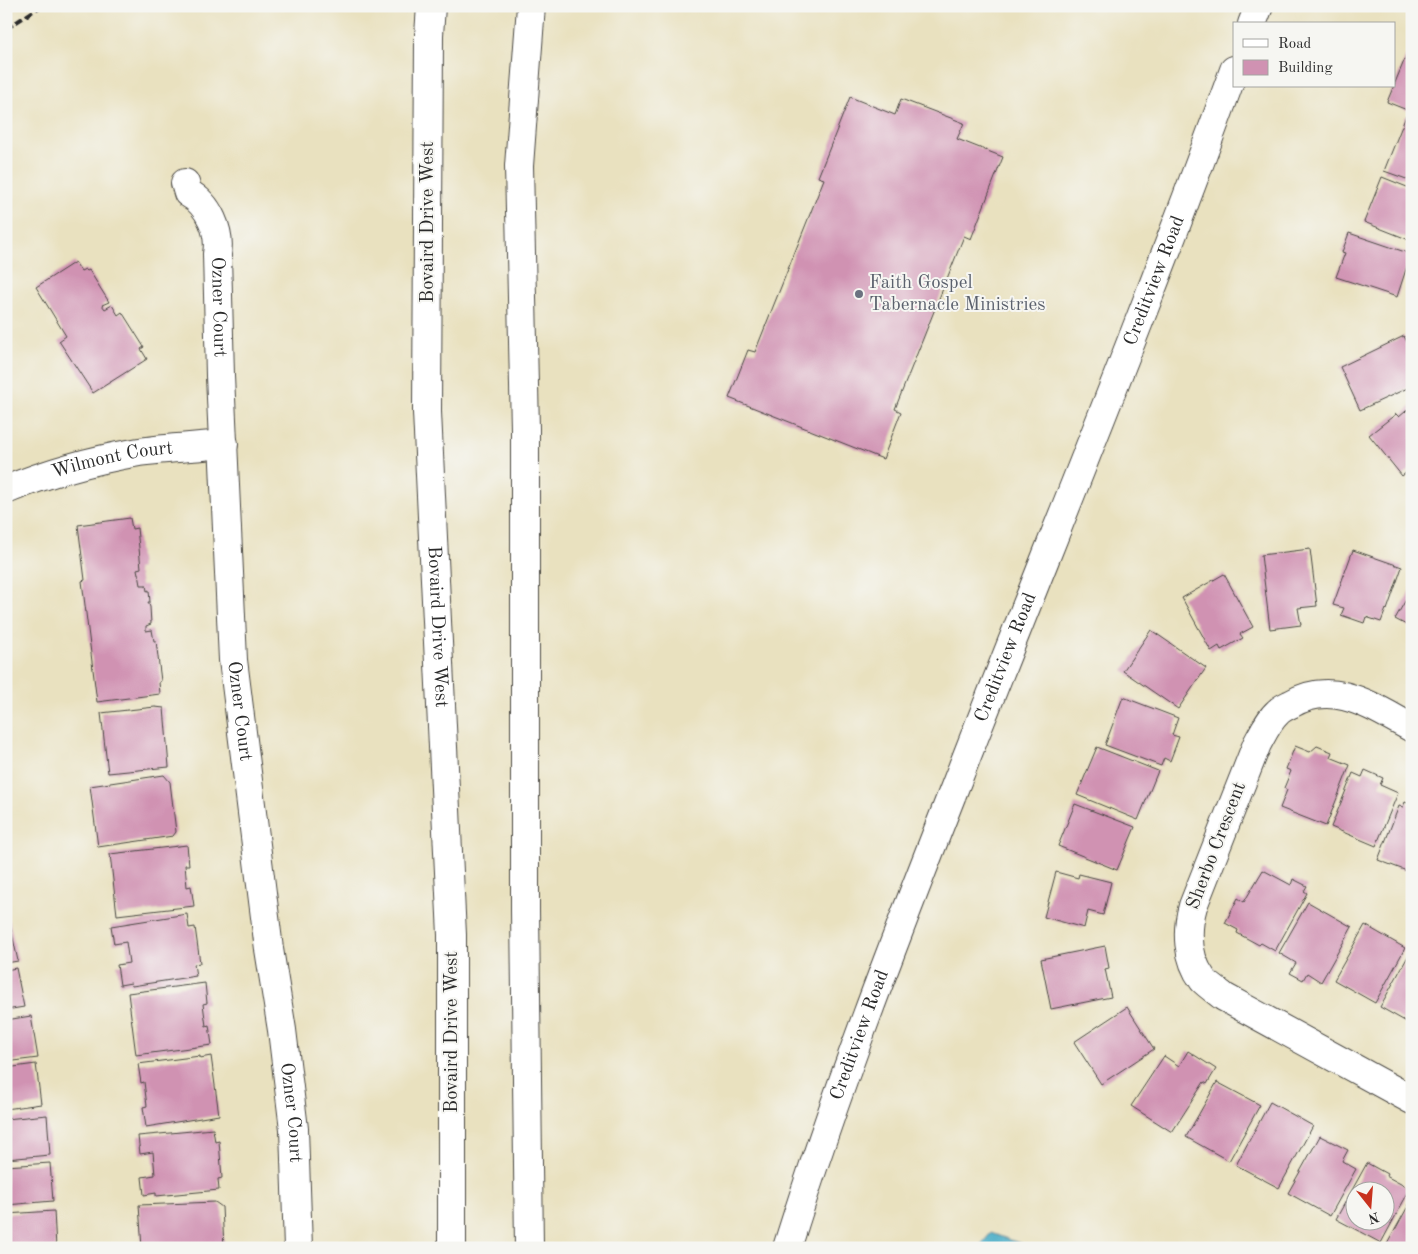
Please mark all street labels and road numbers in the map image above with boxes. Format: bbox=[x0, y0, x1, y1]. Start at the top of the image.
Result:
street label: Bovaird Drive West bbox=[419, 141, 438, 303]
street label: Creditview Road bbox=[1121, 213, 1188, 348]
street label: Ozner Court bbox=[208, 256, 229, 357]
street label: Wilmont Court bbox=[50, 439, 174, 482]
street label: Bovaird Drive West bbox=[424, 545, 451, 708]
street label: Creditview Road bbox=[972, 590, 1040, 725]
street label: Ozner Court bbox=[224, 660, 255, 762]
street label: Sherbo Crescent bbox=[1184, 780, 1250, 912]
street label: Bovaird Drive West bbox=[443, 951, 462, 1113]
street label: Creditview Road bbox=[827, 967, 893, 1103]
street label: Ozner Court bbox=[277, 1062, 305, 1163]

